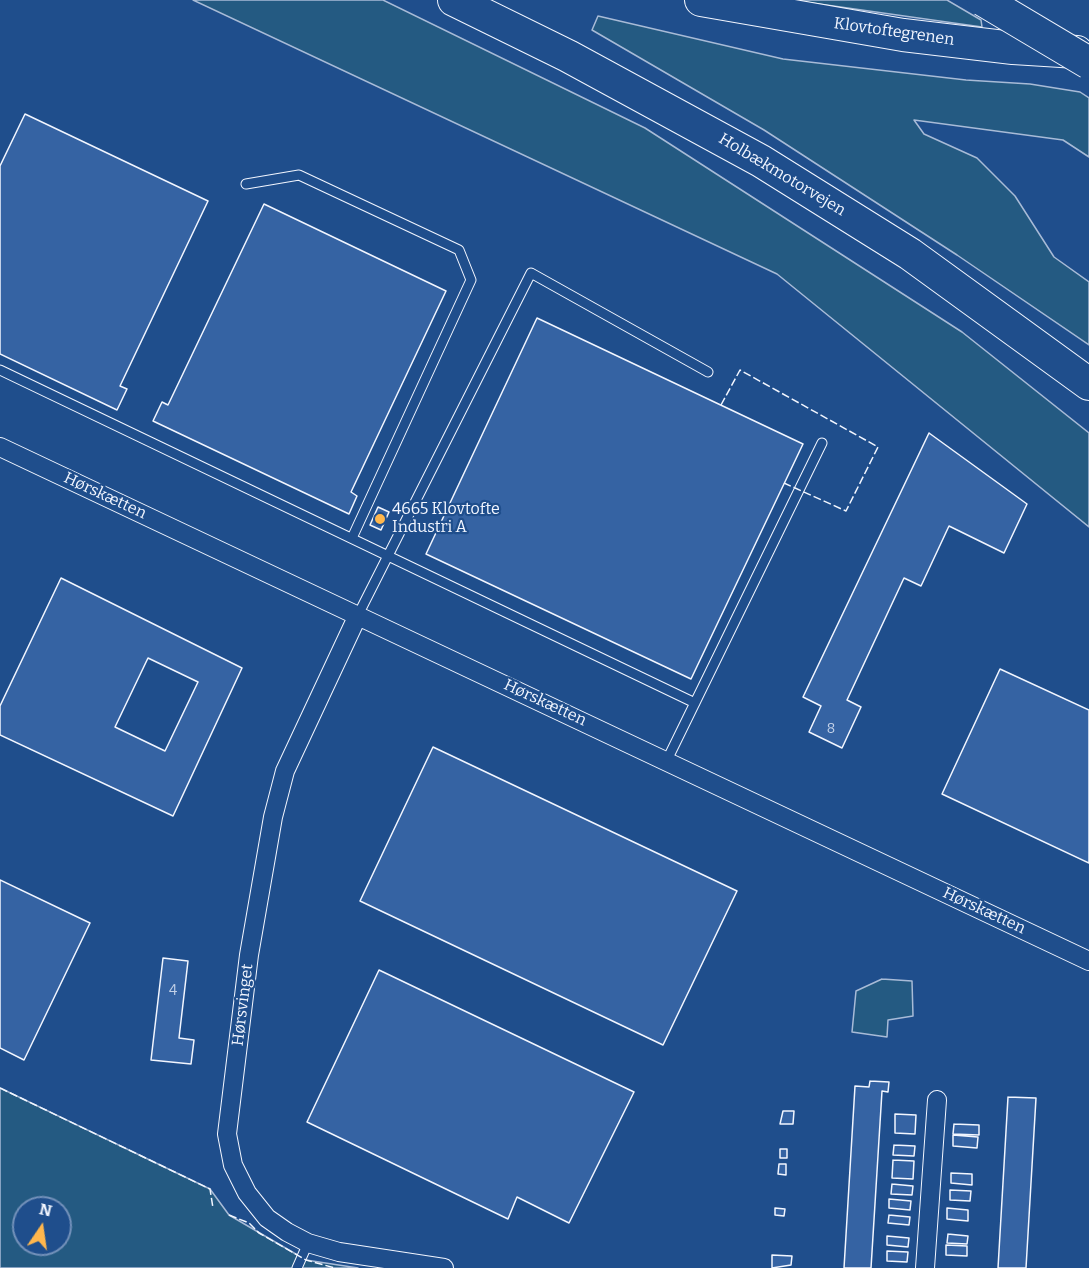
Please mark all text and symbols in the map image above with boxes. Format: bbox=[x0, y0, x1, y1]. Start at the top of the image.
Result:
street label: Klovtoftegrenen bbox=[833, 14, 955, 50]
street label: Holbækmotorvejen bbox=[715, 130, 849, 220]
street label: Hørskætten bbox=[61, 468, 149, 524]
place label: 4665 Klovtofte Industri A bbox=[392, 500, 500, 538]
marker: 4665 Klovtofte Industri A bbox=[373, 512, 387, 526]
street label: Hørskætten bbox=[501, 675, 589, 731]
house number: 8 bbox=[827, 721, 835, 737]
street label: Hørskætten bbox=[940, 883, 1028, 939]
street label: Hørsvinget bbox=[228, 963, 258, 1047]
house number: 4 bbox=[169, 983, 177, 999]
north arrow bbox=[12, 1196, 72, 1256]
text: N bbox=[38, 1199, 54, 1221]

